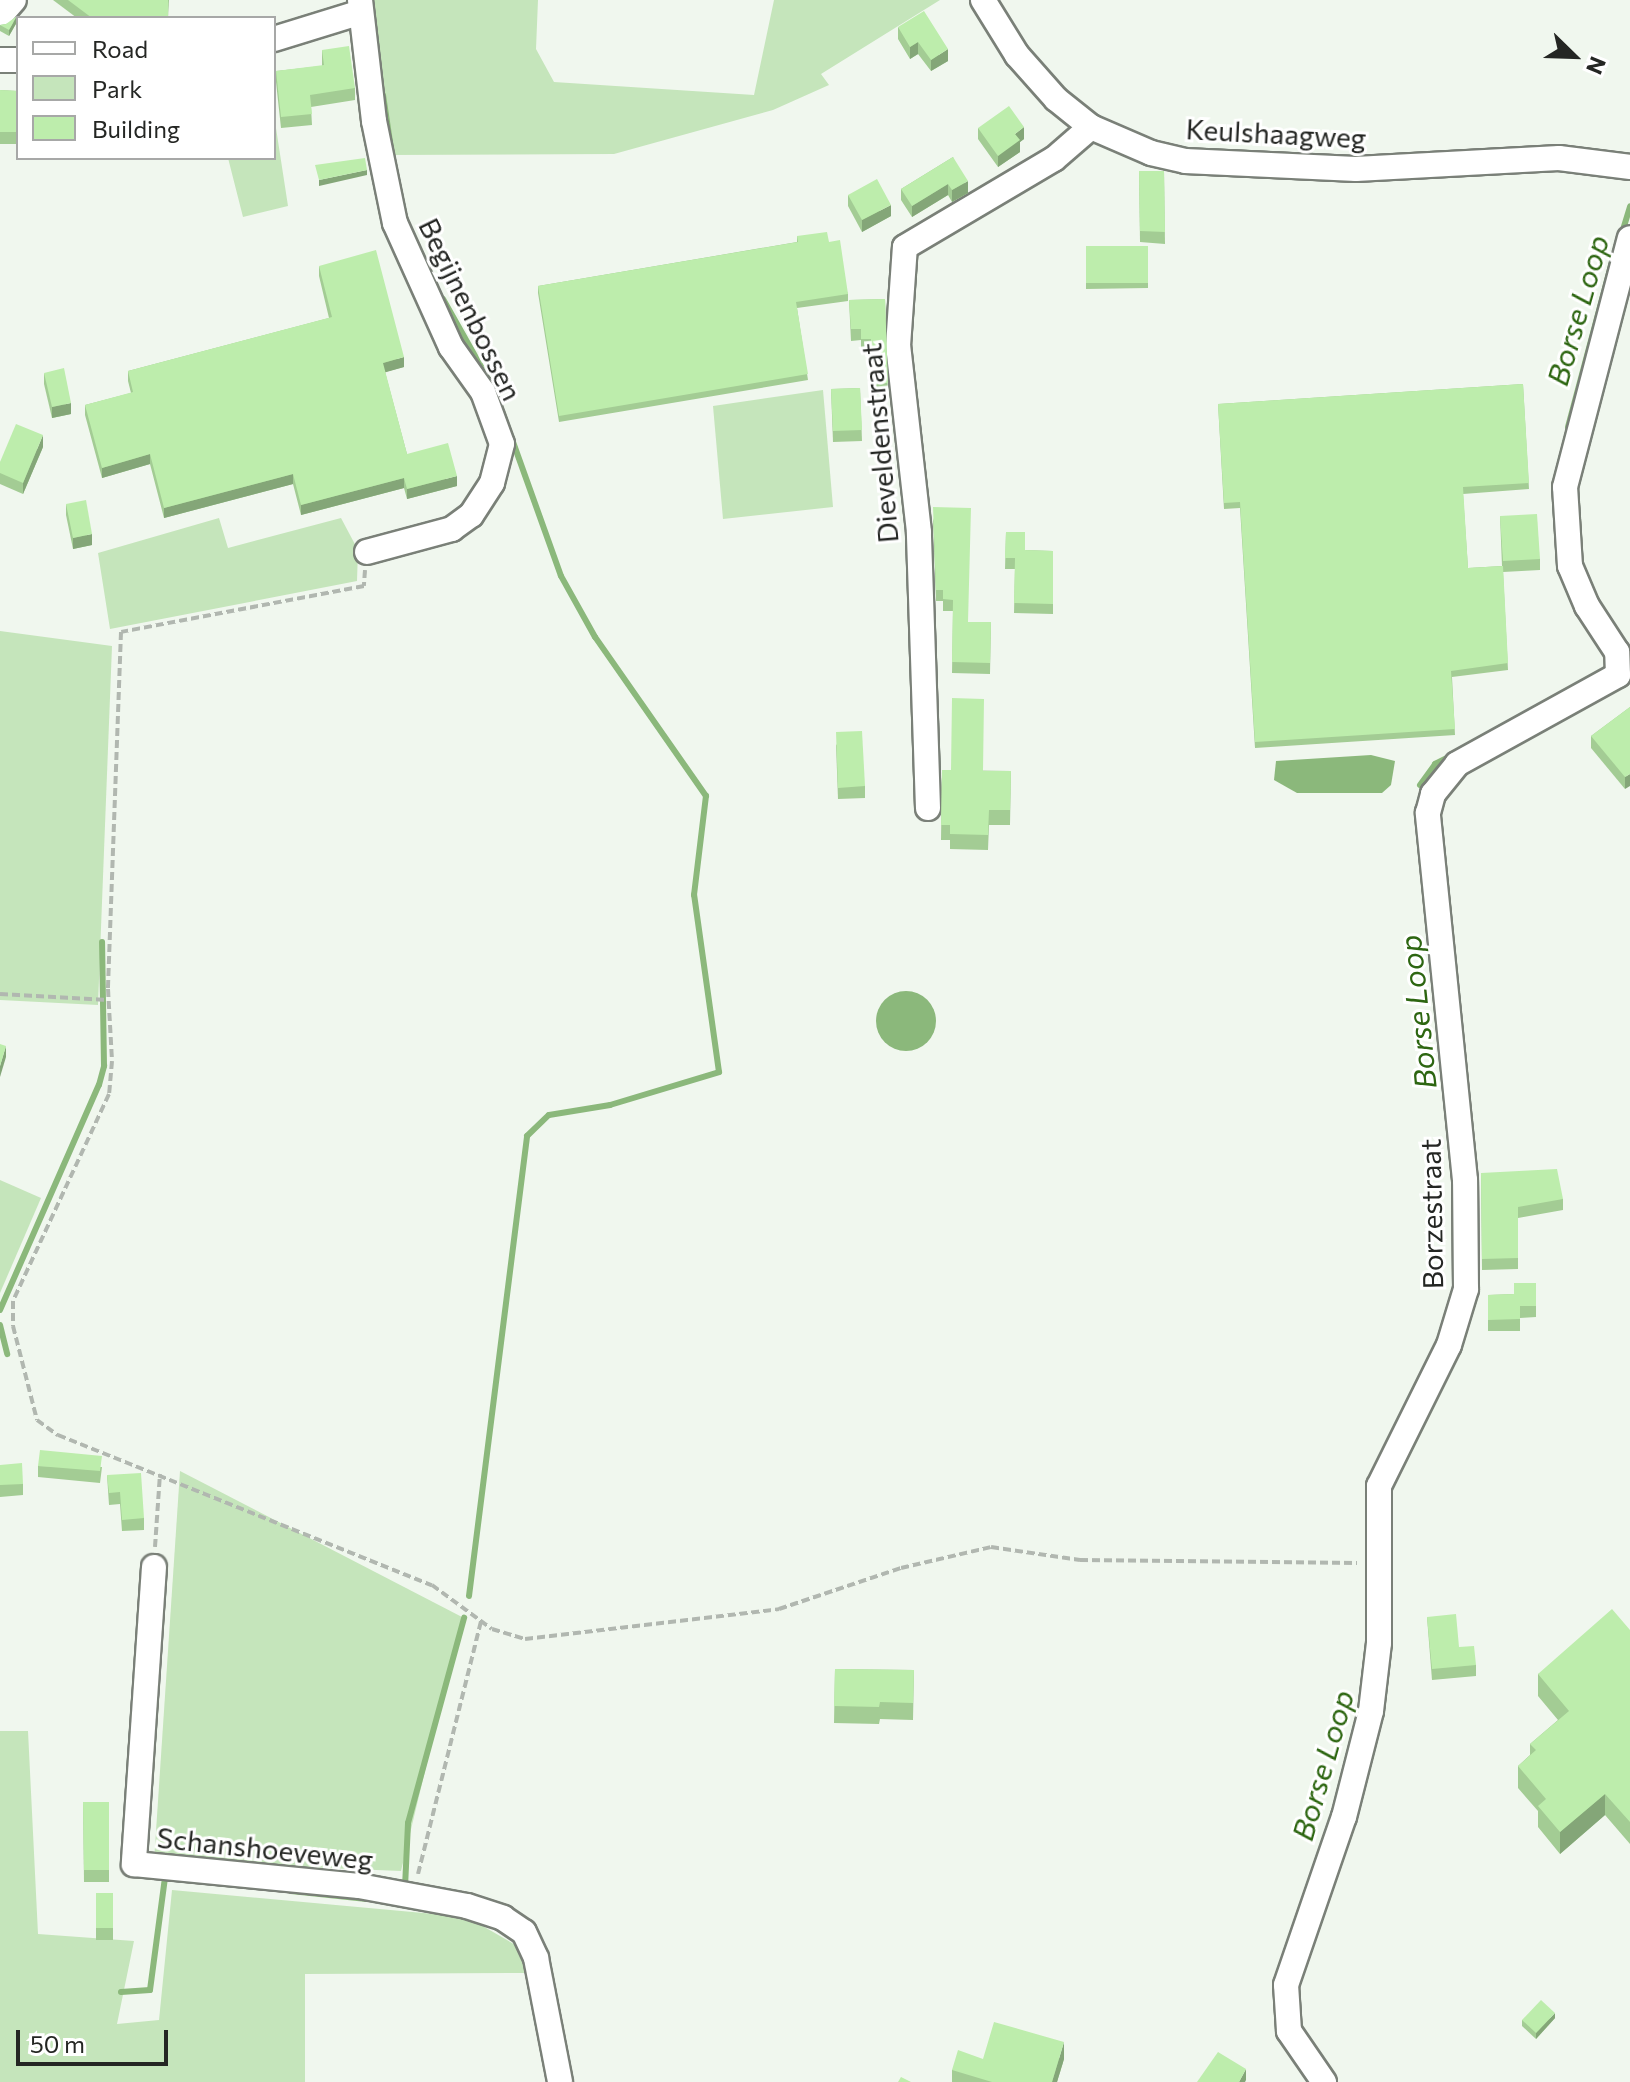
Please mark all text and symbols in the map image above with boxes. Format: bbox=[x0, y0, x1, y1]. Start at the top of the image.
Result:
legend bbox=[16, 16, 276, 160]
north arrow bbox=[1534, 16, 1614, 96]
text: Road bbox=[92, 34, 148, 63]
text: N bbox=[1581, 53, 1612, 78]
text: Park bbox=[92, 74, 142, 103]
street label: Keulshaagweg bbox=[1185, 112, 1367, 154]
text: Building bbox=[92, 114, 180, 143]
street label: Begijnenbossen bbox=[412, 212, 530, 406]
water label: Borse Loop bbox=[1538, 231, 1616, 389]
street label: Dieveldenstraat bbox=[854, 342, 904, 544]
water label: Borse Loop bbox=[1391, 933, 1443, 1091]
street label: Borzestraat bbox=[1413, 1138, 1449, 1290]
water label: Borse Loop bbox=[1283, 1686, 1361, 1844]
street label: Schanshoeveweg bbox=[155, 1820, 375, 1876]
scale bar bbox=[20, 2014, 172, 2064]
text: 50 m bbox=[30, 2029, 85, 2058]

